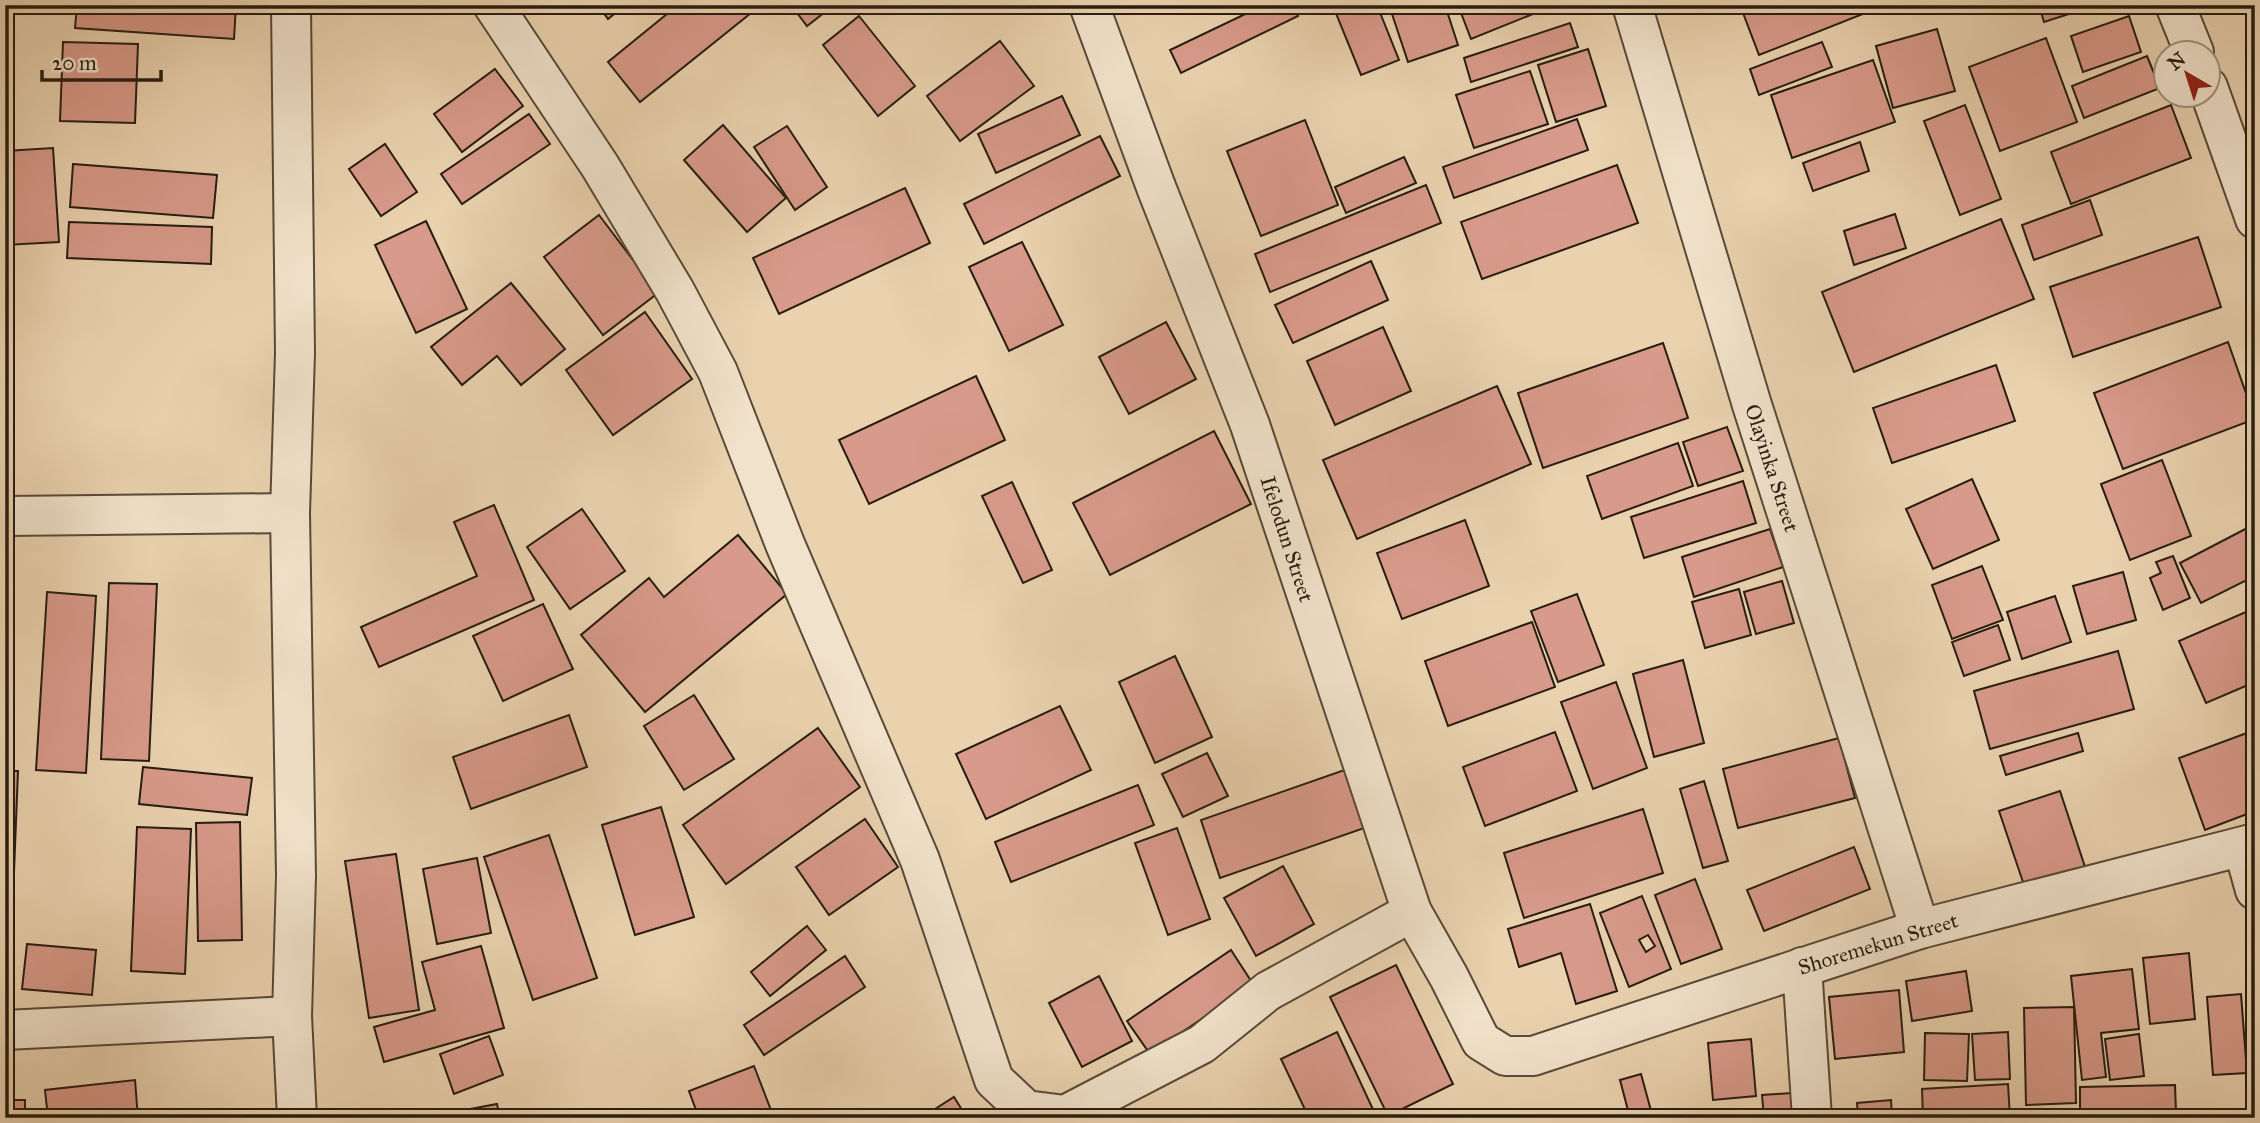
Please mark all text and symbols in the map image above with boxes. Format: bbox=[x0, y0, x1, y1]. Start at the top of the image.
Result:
scale bar bbox=[42, 38, 161, 82]
north arrow bbox=[2152, 38, 2222, 108]
text: N bbox=[2163, 47, 2190, 75]
text: 20 m bbox=[52, 50, 97, 76]
street label: Olayinka Street bbox=[1739, 401, 1805, 536]
street label: Ifelodun Street bbox=[1254, 473, 1320, 606]
street label: Shoremekun Street bbox=[1795, 907, 1962, 981]

